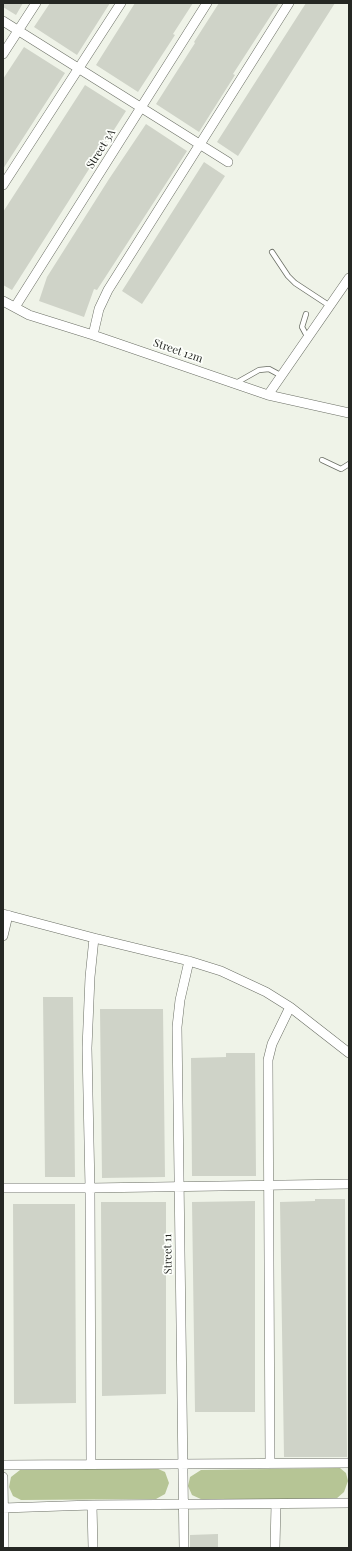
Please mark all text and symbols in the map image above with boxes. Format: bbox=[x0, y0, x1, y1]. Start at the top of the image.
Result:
street label: Street 3A bbox=[84, 127, 118, 171]
street label: Street 12m bbox=[152, 336, 204, 366]
street label: Street 11 bbox=[161, 1234, 175, 1274]

